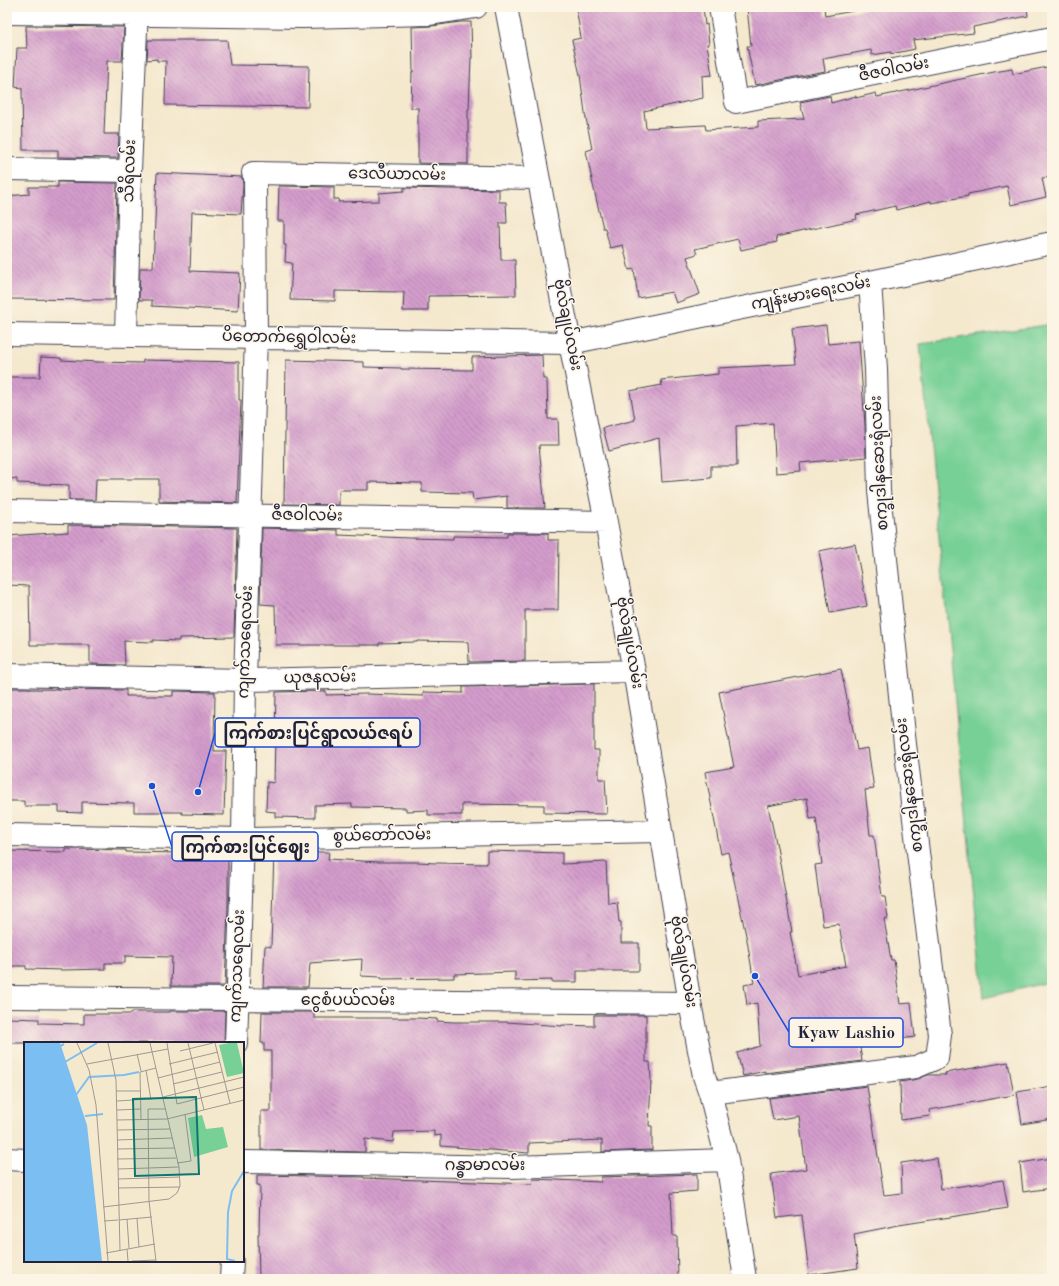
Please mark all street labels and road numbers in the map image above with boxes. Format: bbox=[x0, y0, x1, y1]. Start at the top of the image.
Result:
street label: ဇီဇဝါလမ်း bbox=[857, 50, 931, 85]
street label: သီရိလမ်း bbox=[116, 139, 143, 203]
street label: ဒေလီယာလမ်း bbox=[348, 161, 446, 184]
street label: ကျန်းမားရေးလမ်း bbox=[749, 270, 873, 317]
street label: ဗိုလ်ချုပ်လမ်း bbox=[545, 277, 589, 373]
street label: ပိတောက်ရွှေဝါလမ်း bbox=[222, 324, 356, 351]
street label: စက္ခုဒါနဆေးရုံလမ်း bbox=[863, 395, 897, 531]
street label: ဇီဇဝါလမ်း bbox=[271, 502, 343, 525]
street label: ကျက်သရေလမ်း bbox=[231, 585, 260, 699]
street label: ဗိုလ်ချုပ်လမ်း bbox=[608, 595, 650, 691]
street label: ယုဇနလမ်း bbox=[284, 664, 356, 692]
street label: စက္ခုဒါနဆေးရုံလမ်း bbox=[889, 716, 931, 854]
street label: စွယ်တော်လမ်း bbox=[333, 822, 431, 849]
street label: ကျက်သရေလမ်း bbox=[223, 909, 252, 1023]
street label: ဗိုလ်ချုပ်လမ်း bbox=[662, 914, 704, 1010]
street label: ငွေစံပယ်လမ်း bbox=[301, 988, 395, 1013]
street label: ဂန္ဓာမာလမ်း bbox=[445, 1153, 525, 1178]

